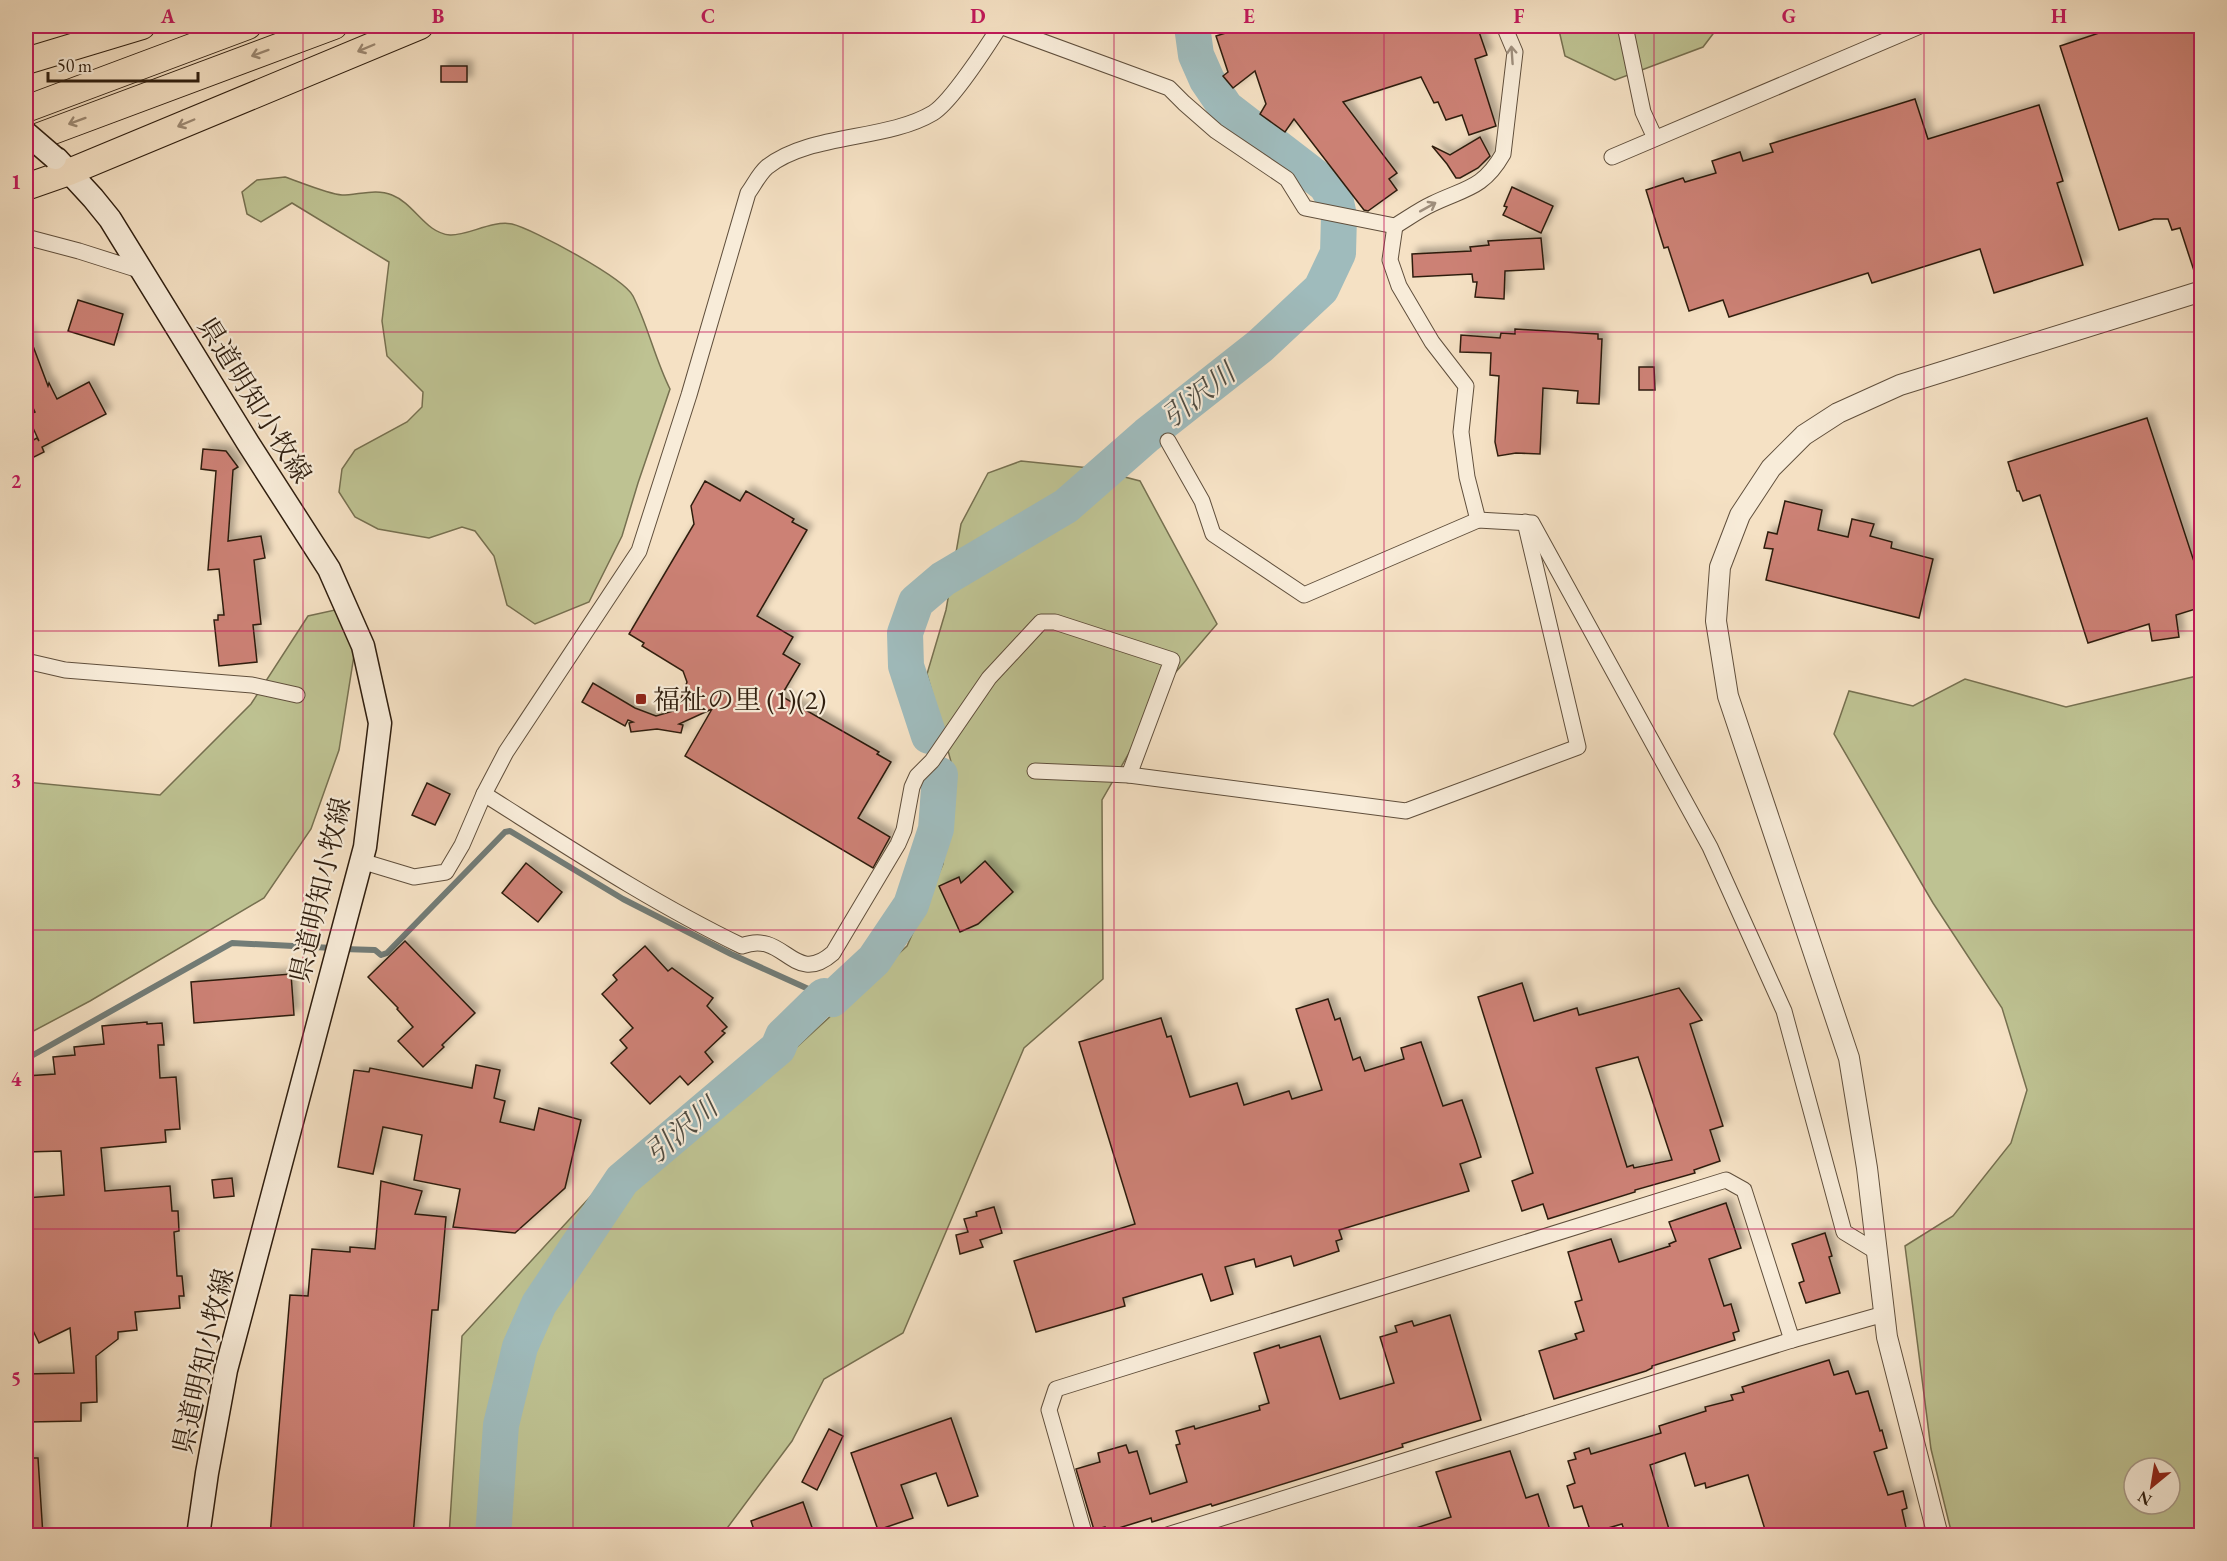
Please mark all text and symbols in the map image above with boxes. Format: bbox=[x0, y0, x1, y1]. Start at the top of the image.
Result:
text: A bbox=[160, 3, 176, 29]
text: B bbox=[432, 3, 444, 29]
text: C bbox=[701, 3, 715, 29]
text: D bbox=[970, 3, 986, 29]
text: E bbox=[1243, 3, 1255, 29]
text: F bbox=[1514, 3, 1525, 29]
text: G bbox=[1782, 3, 1796, 29]
text: H bbox=[2051, 3, 2067, 29]
one-way arrow bbox=[357, 43, 375, 54]
scale bar bbox=[48, 45, 198, 83]
one-way arrow bbox=[1507, 45, 1518, 65]
one-way arrow bbox=[251, 49, 270, 60]
text: 50 m bbox=[57, 54, 92, 77]
one-way arrow bbox=[68, 117, 87, 128]
one-way arrow bbox=[177, 118, 196, 129]
text: 1 bbox=[11, 169, 21, 195]
one-way arrow bbox=[1419, 201, 1436, 213]
street label: 県道明知小牧線 bbox=[190, 311, 320, 489]
water label: 引沢川 bbox=[1154, 353, 1245, 435]
text: 2 bbox=[11, 468, 22, 494]
place label: 福祉の里 (1)(2) bbox=[653, 682, 826, 717]
marker: 福祉の里 (1)(2) bbox=[634, 692, 648, 706]
text: 3 bbox=[11, 767, 21, 793]
street label: 県道明知小牧線 bbox=[282, 794, 358, 986]
text: 4 bbox=[11, 1066, 22, 1092]
water label: 引沢川 bbox=[637, 1087, 727, 1171]
street label: 県道明知小牧線 bbox=[165, 1265, 241, 1457]
text: 5 bbox=[11, 1365, 21, 1391]
north arrow bbox=[2122, 1456, 2182, 1516]
text: N bbox=[2134, 1486, 2156, 1511]

